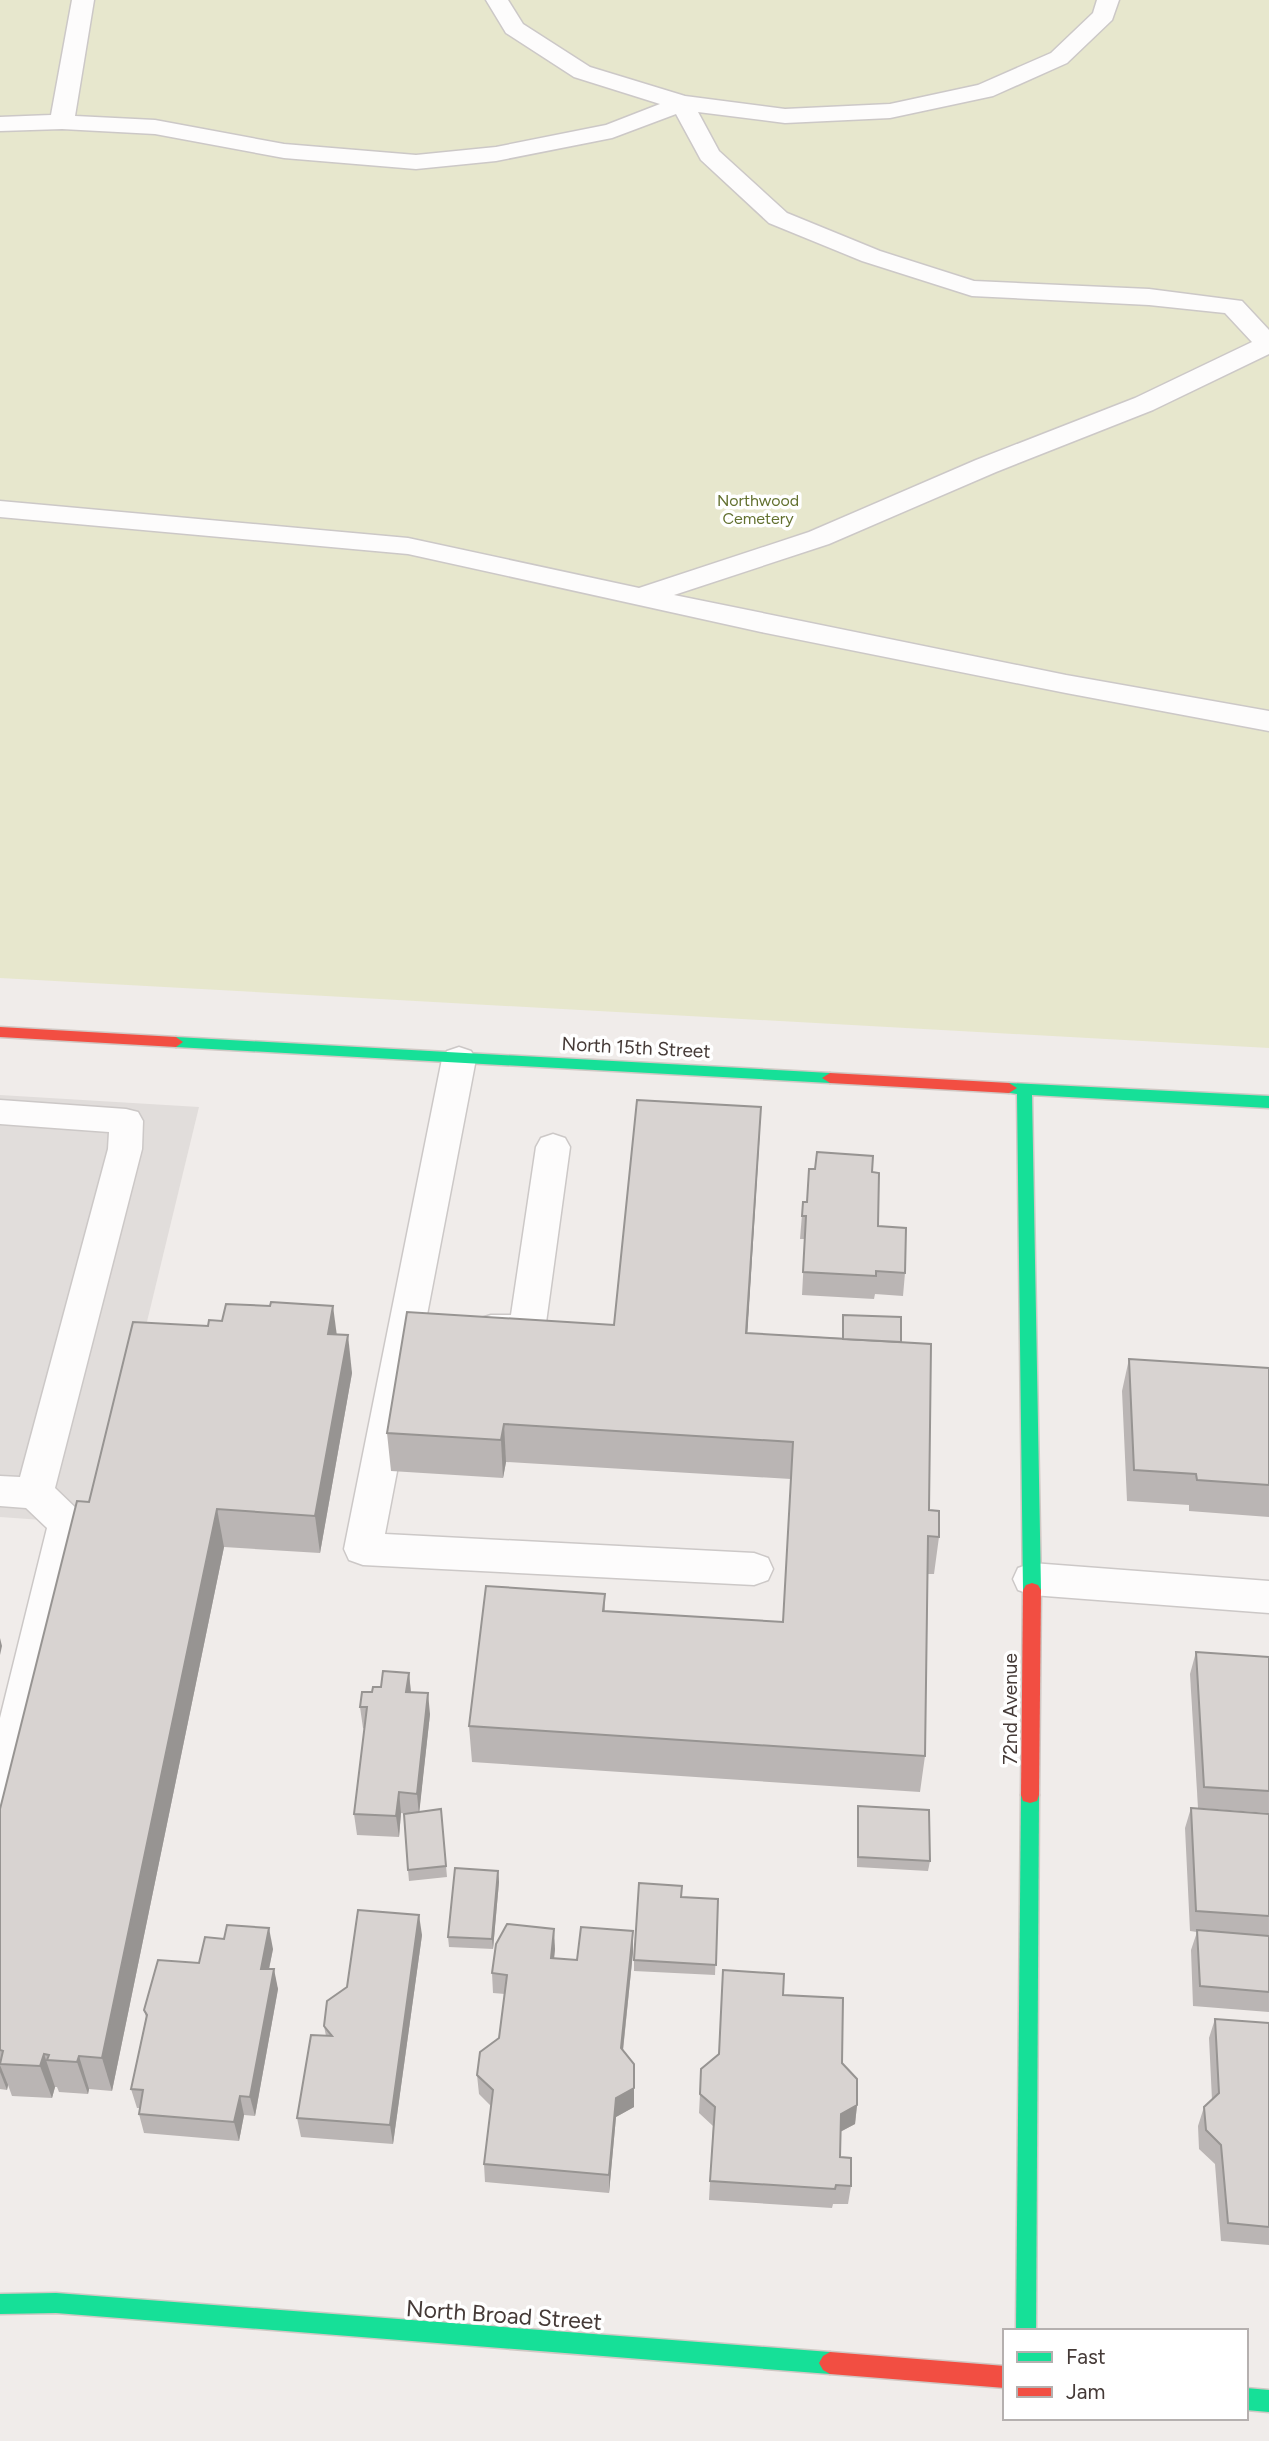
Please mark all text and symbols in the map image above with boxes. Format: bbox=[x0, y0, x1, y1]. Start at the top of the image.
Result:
park label: Northwood Cemetery bbox=[717, 491, 799, 528]
street label: North 15th Street bbox=[561, 1032, 711, 1063]
street label: 72nd Avenue bbox=[999, 1653, 1022, 1765]
street label: North Broad Street bbox=[405, 2294, 603, 2336]
legend bbox=[1003, 2329, 1248, 2420]
text: Fast bbox=[1066, 2344, 1106, 2369]
text: Jam bbox=[1066, 2379, 1105, 2404]

